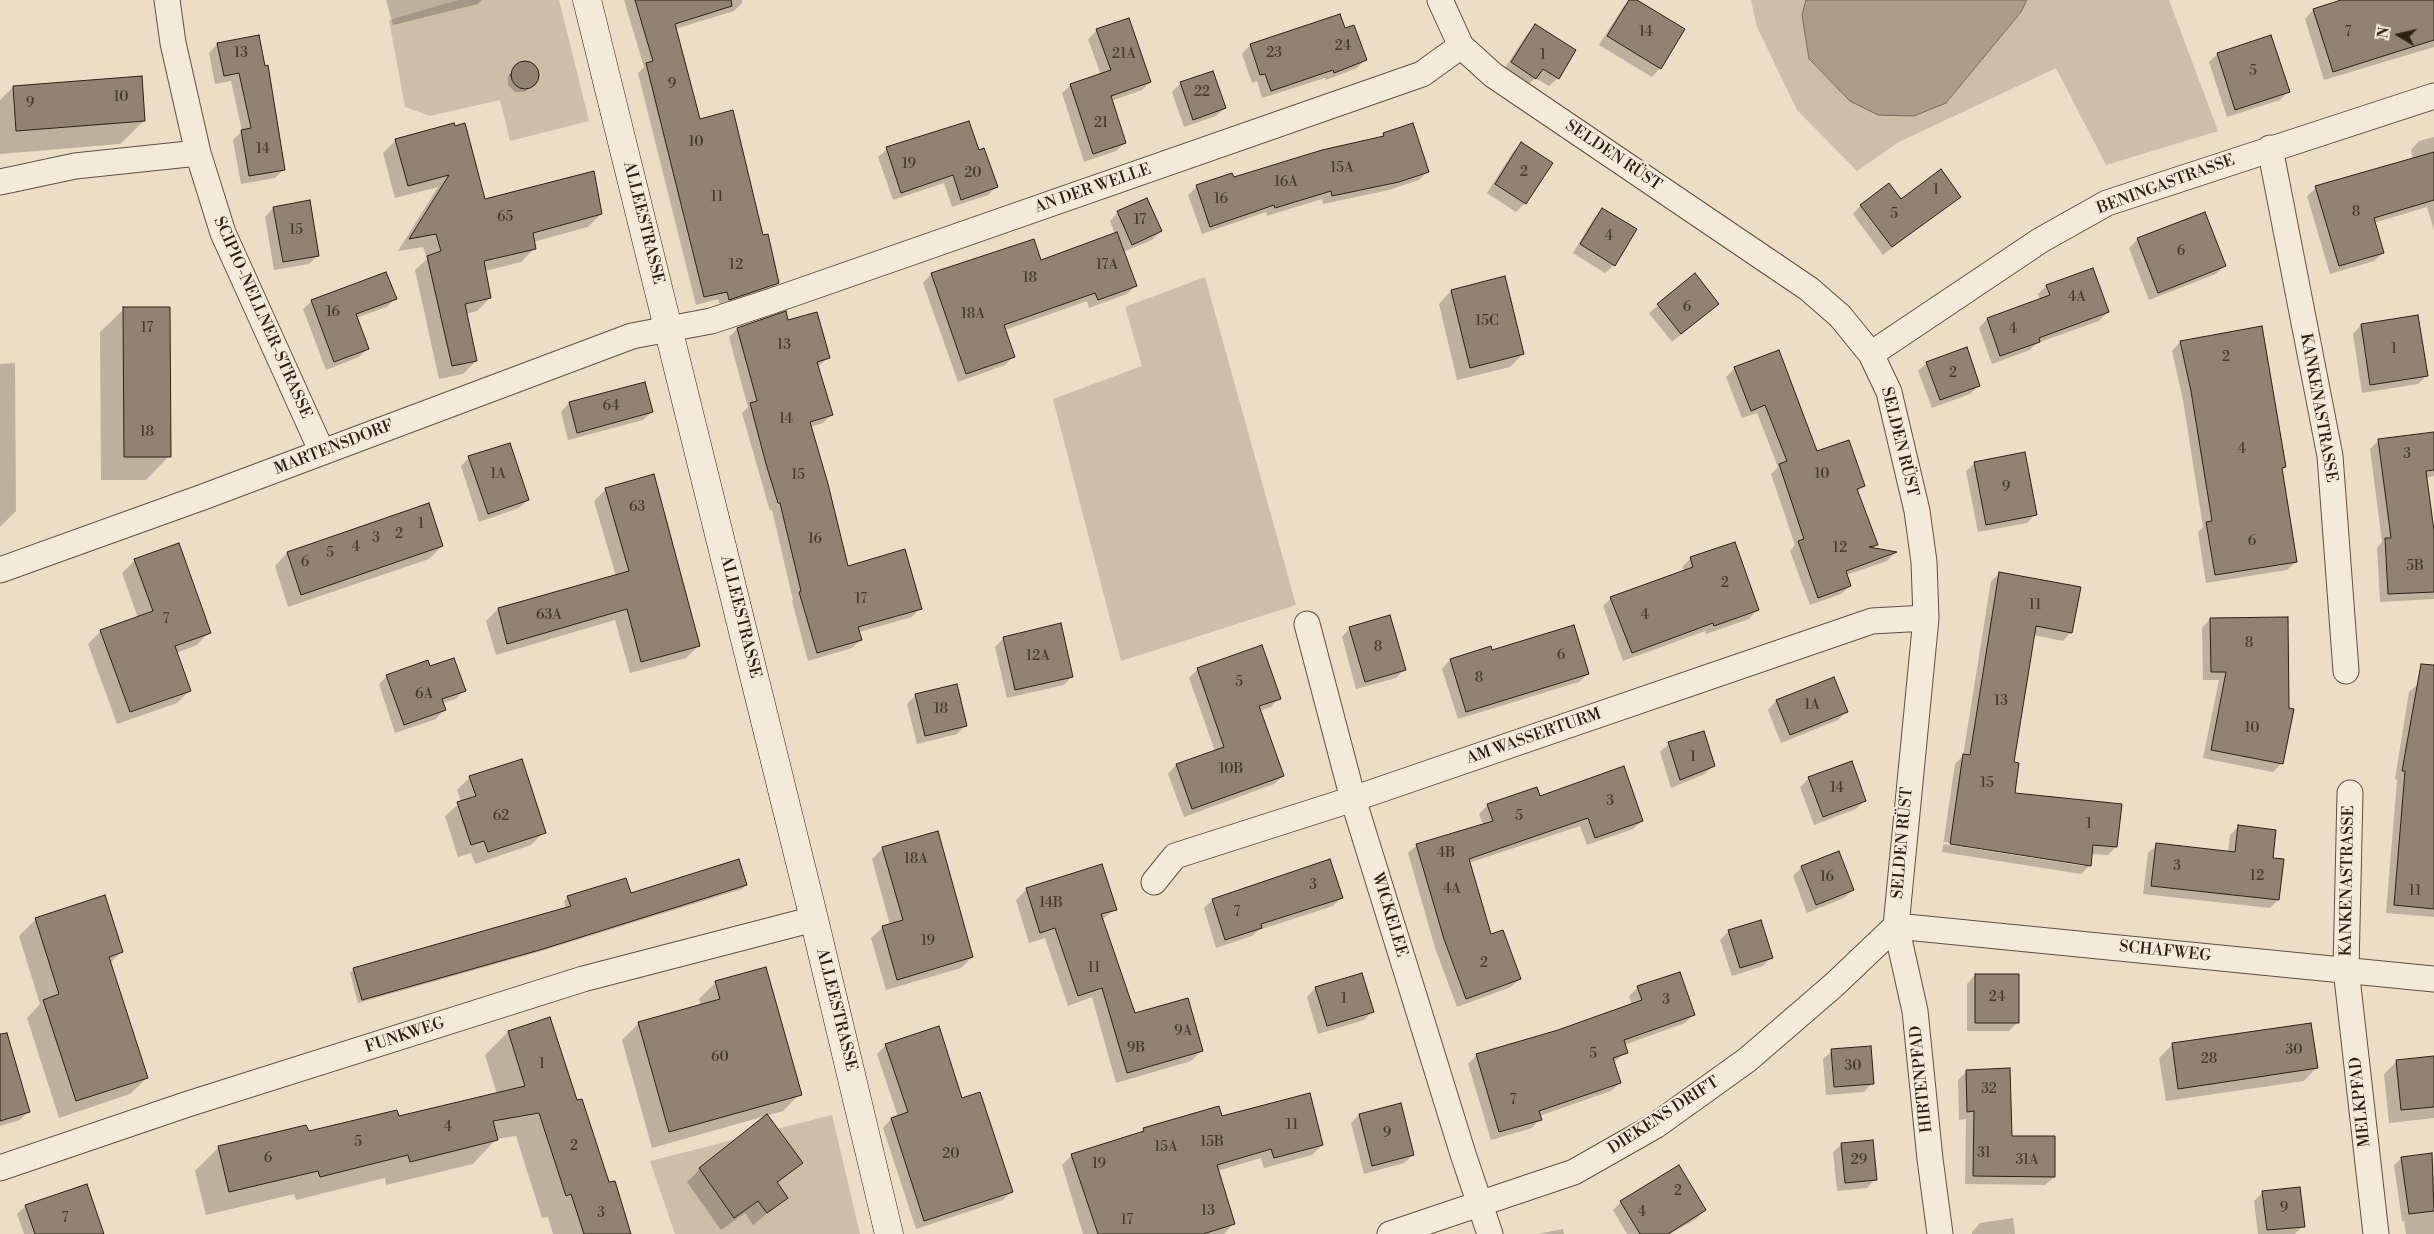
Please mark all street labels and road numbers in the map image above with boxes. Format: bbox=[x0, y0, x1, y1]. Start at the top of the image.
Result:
street label: SELDEN RÜST bbox=[1561, 117, 1665, 195]
street label: BENINGASTRASSE bbox=[2094, 151, 2238, 219]
street label: ALLEESTRASSE bbox=[618, 160, 668, 286]
street label: AN DER WELLE bbox=[1032, 160, 1154, 218]
street label: SCIPIO-NELLNER-STRASSE bbox=[209, 214, 315, 422]
street label: KANKENASTRASSE bbox=[2295, 332, 2341, 484]
street label: SELDEN RÜST bbox=[1876, 385, 1922, 499]
street label: MARTENSDORF bbox=[272, 416, 396, 480]
street label: ALLEESTRASSE bbox=[715, 554, 765, 680]
street label: AM WASSERTURM bbox=[1464, 705, 1604, 769]
street label: SELDEN RÜST bbox=[1889, 786, 1917, 900]
street label: KANKENASTRASSE bbox=[2337, 805, 2359, 957]
street label: WICKELEE bbox=[1367, 871, 1411, 959]
street label: SCHAFWEG bbox=[2118, 938, 2212, 966]
street label: ALLEESTRASSE bbox=[811, 947, 861, 1073]
street label: FUNKWEG bbox=[363, 1014, 447, 1058]
street label: HIRTENPFAD bbox=[1907, 1024, 1937, 1134]
street label: MELKPFAD bbox=[2347, 1056, 2375, 1148]
street label: DIEKENS DRIFT bbox=[1605, 1073, 1723, 1159]

